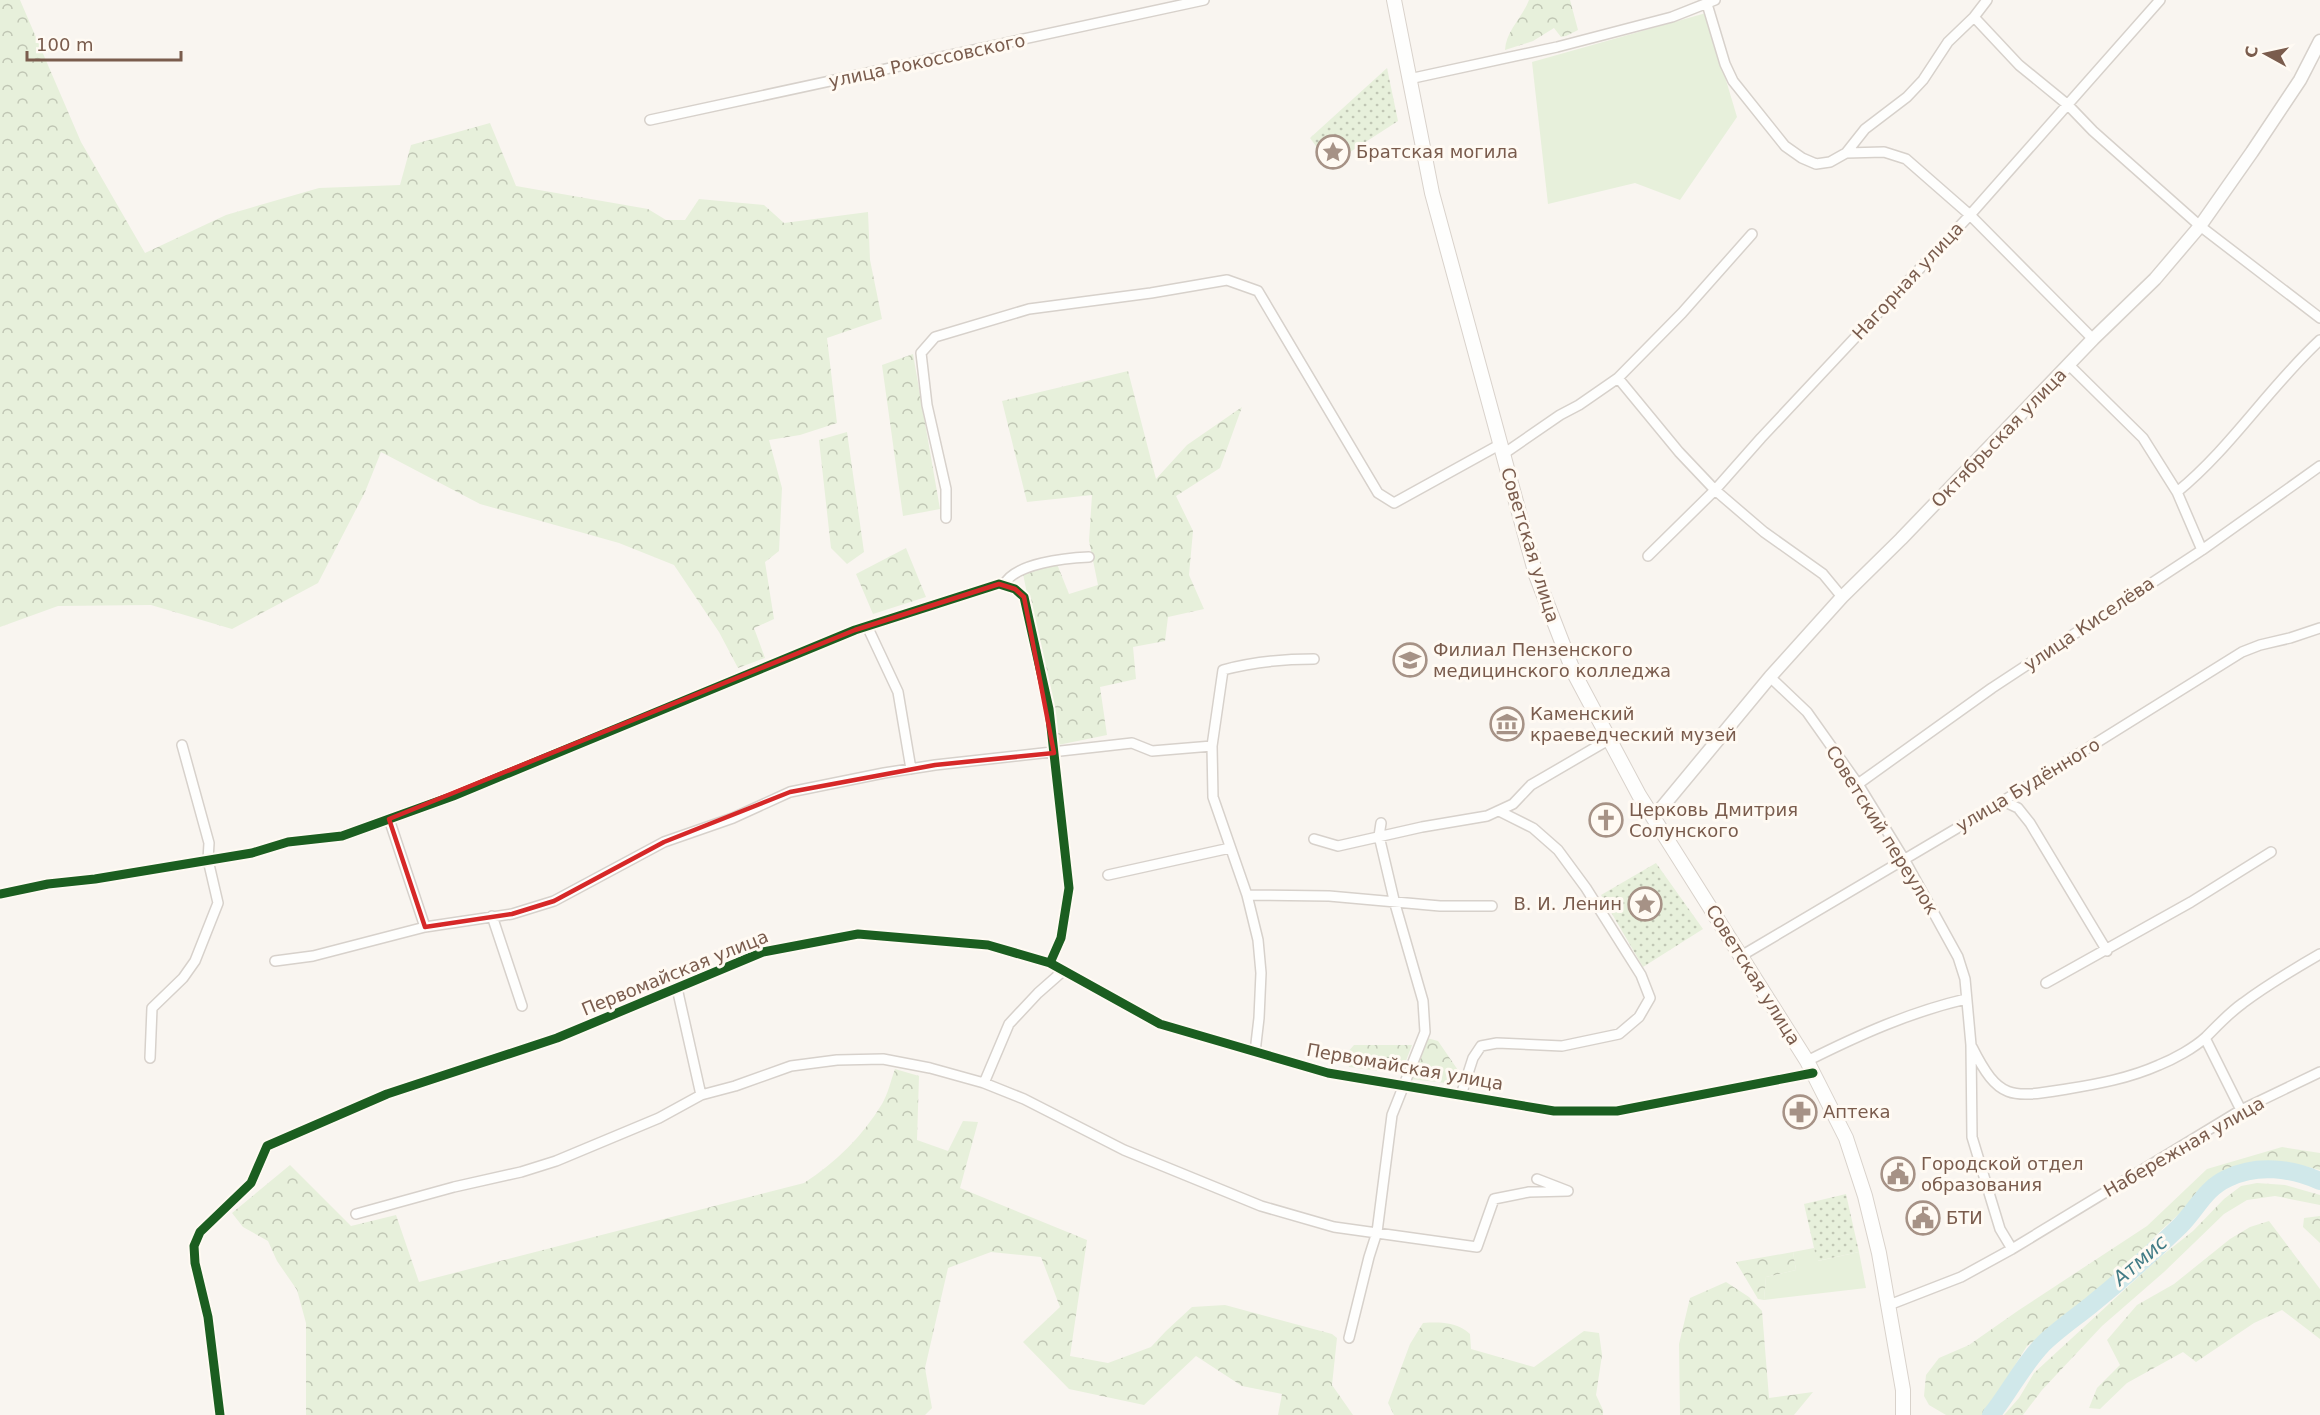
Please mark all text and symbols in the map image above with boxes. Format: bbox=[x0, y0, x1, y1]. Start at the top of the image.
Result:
scale bar bbox=[27, 24, 182, 62]
north arrow bbox=[2236, 24, 2296, 84]
street label: улица Рокоссовского bbox=[827, 29, 1027, 92]
text: 100 m bbox=[36, 34, 94, 55]
text: С bbox=[2241, 45, 2262, 59]
place icon: Братская могила bbox=[1315, 134, 1351, 170]
place label: Братская могила bbox=[1356, 141, 1518, 162]
street label: Нагорная улица bbox=[1848, 218, 1967, 344]
street label: Октябрьская улица bbox=[1927, 364, 2070, 511]
street label: Советская улица bbox=[1497, 465, 1564, 625]
street label: улица Киселёва bbox=[2020, 572, 2158, 675]
place label: Филиал Пензенского медицинского колледжа bbox=[1433, 639, 1671, 681]
school or university icon: Филиал Пензенского медицинского колледжа bbox=[1392, 642, 1428, 678]
place label: Каменский краеведческий музей bbox=[1530, 703, 1737, 745]
museum icon: Каменский краеведческий музей bbox=[1489, 706, 1525, 742]
street label: улица Будённого bbox=[1952, 733, 2104, 836]
street label: Советский переулок bbox=[1822, 741, 1943, 918]
place label: Церковь Дмитрия Солунского bbox=[1629, 799, 1798, 841]
church icon: Церковь Дмитрия Солунского bbox=[1588, 802, 1624, 838]
place icon: В. И. Ленин bbox=[1627, 886, 1663, 922]
place label: В. И. Ленин bbox=[1513, 893, 1622, 914]
street label: Советская улица bbox=[1702, 901, 1805, 1049]
street label: Первомайская улица bbox=[578, 925, 771, 1020]
street label: Первомайская улица bbox=[1305, 1039, 1505, 1094]
street label: Набережная улица bbox=[2100, 1092, 2268, 1201]
pharmacy icon: Аптека bbox=[1782, 1094, 1818, 1130]
place label: Аптека bbox=[1823, 1101, 1891, 1122]
place label: Городской отдел образования bbox=[1921, 1153, 2084, 1195]
public building icon: Городской отдел образования bbox=[1880, 1156, 1916, 1192]
public building icon: БТИ bbox=[1905, 1200, 1941, 1236]
place label: БТИ bbox=[1946, 1207, 1983, 1228]
water label: Атмис bbox=[2106, 1230, 2172, 1292]

